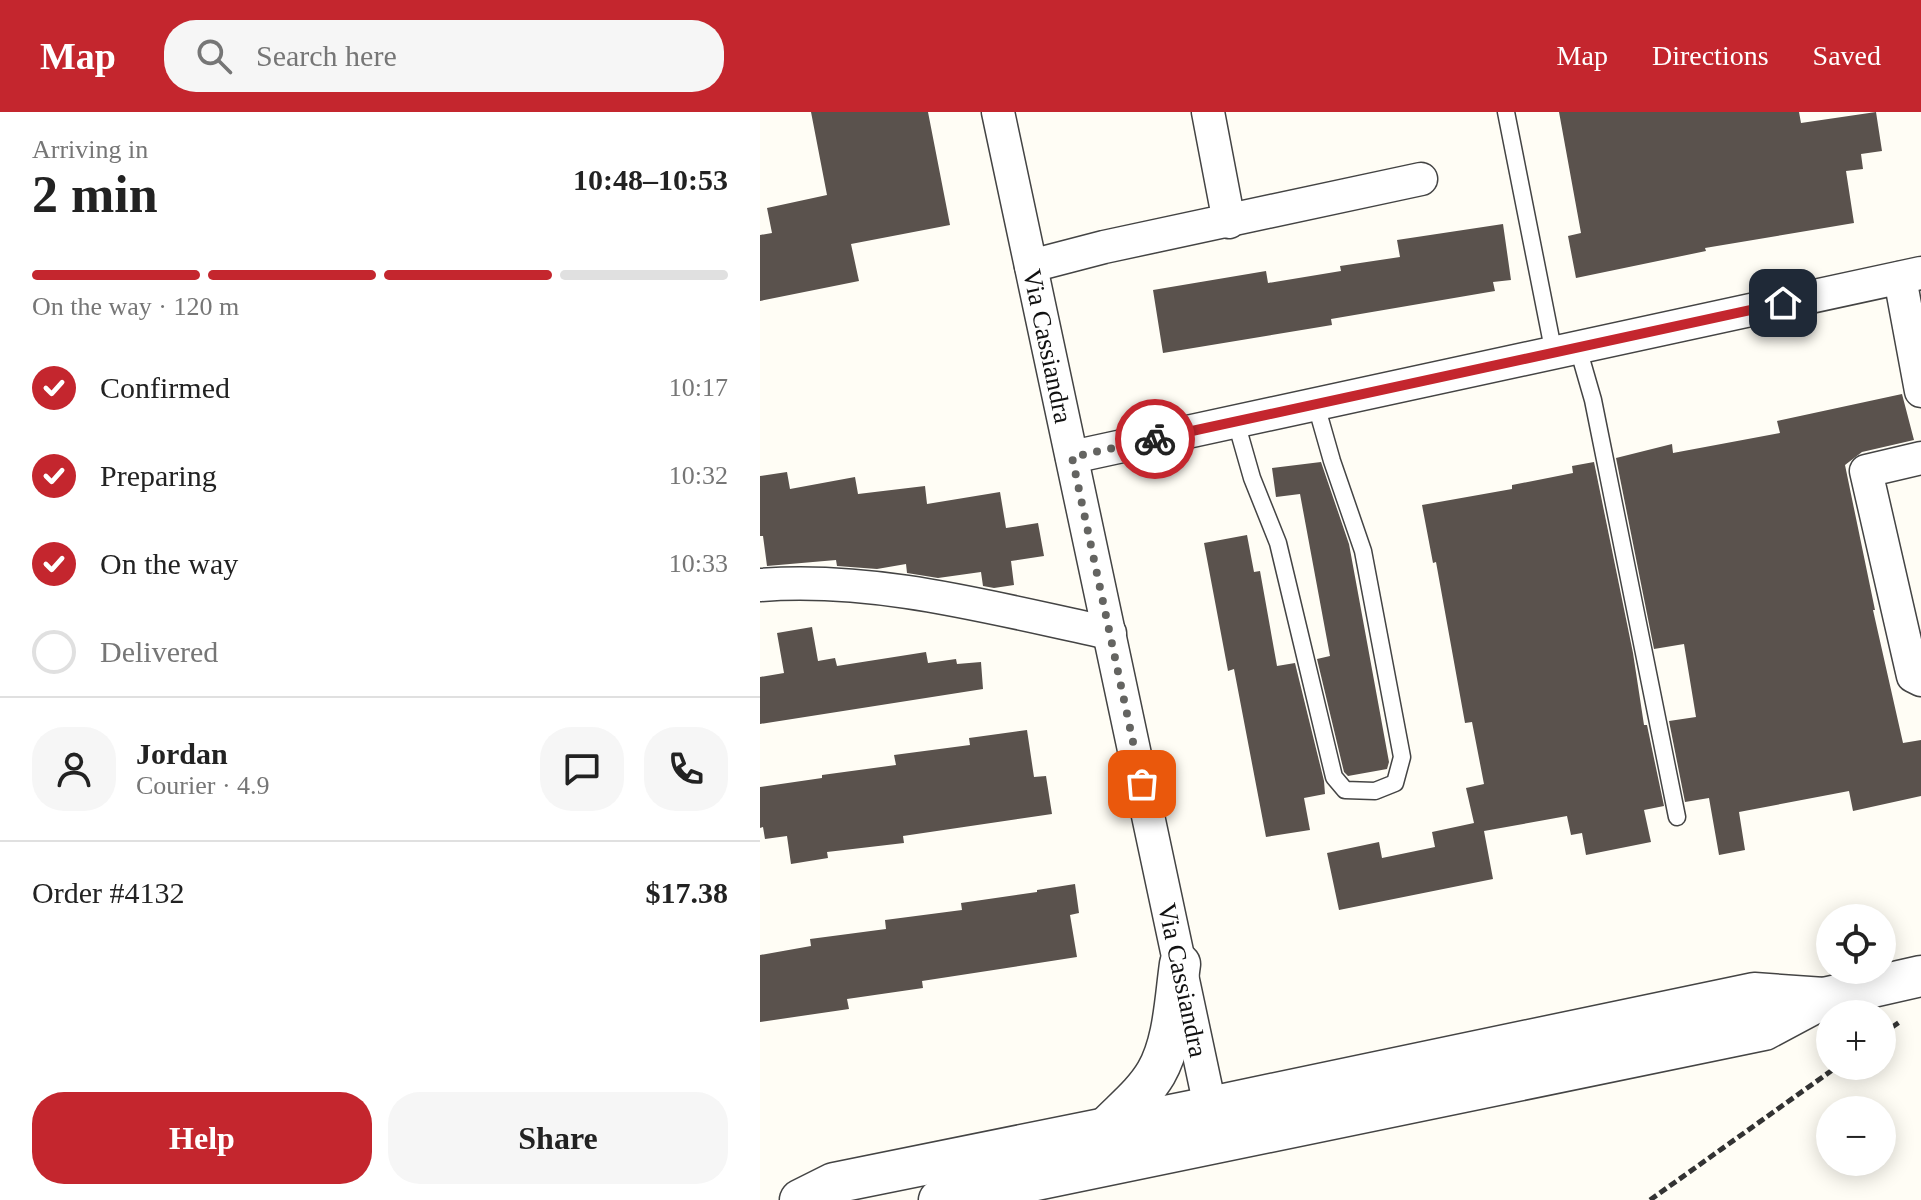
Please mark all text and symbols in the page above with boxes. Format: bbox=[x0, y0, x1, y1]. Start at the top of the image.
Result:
search box bbox=[164, 20, 724, 92]
icon: search bbox=[192, 34, 236, 78]
text: Map bbox=[40, 35, 116, 77]
text: Search here bbox=[256, 39, 397, 72]
text: Map bbox=[1557, 40, 1608, 71]
text: Directions bbox=[1652, 40, 1769, 71]
text: Saved bbox=[1813, 40, 1881, 71]
text: Arriving in bbox=[32, 135, 148, 164]
text: 10:48–10:53 bbox=[573, 163, 728, 196]
text: 2 min bbox=[32, 166, 158, 223]
street label: Via Cassiandra bbox=[1017, 267, 1078, 426]
pin bbox=[1749, 269, 1817, 337]
icon: home bbox=[1761, 281, 1805, 325]
text: On the way · 120 m bbox=[32, 292, 239, 321]
icon: check bbox=[32, 366, 76, 410]
text: Confirmed bbox=[100, 371, 230, 404]
text: 10:17 bbox=[669, 373, 728, 402]
courier bbox=[1115, 399, 1195, 479]
icon: bike bbox=[1133, 417, 1177, 461]
icon: check bbox=[32, 454, 76, 498]
text: Preparing bbox=[100, 459, 217, 492]
text: 10:32 bbox=[669, 461, 728, 490]
icon: check bbox=[32, 542, 76, 586]
text: On the way bbox=[100, 547, 238, 580]
text: 10:33 bbox=[669, 549, 728, 578]
text: Delivered bbox=[100, 635, 218, 668]
button: person bbox=[32, 727, 116, 811]
button: chat bbox=[540, 727, 624, 811]
button: phone bbox=[644, 727, 728, 811]
text: Jordan bbox=[136, 737, 228, 770]
pin bbox=[1108, 750, 1176, 818]
icon: bag bbox=[1120, 762, 1164, 806]
text: Courier · 4.9 bbox=[136, 771, 270, 800]
text: Order #4132 bbox=[32, 876, 184, 909]
text: $17.38 bbox=[646, 876, 728, 909]
street label: Via Cassiandra bbox=[1152, 901, 1213, 1060]
map controls bbox=[1816, 904, 1896, 1176]
button: locate bbox=[1816, 904, 1896, 984]
button: + bbox=[1816, 1000, 1896, 1080]
button: Help bbox=[32, 1092, 372, 1184]
button: Share bbox=[388, 1092, 728, 1184]
button: − bbox=[1816, 1096, 1896, 1176]

